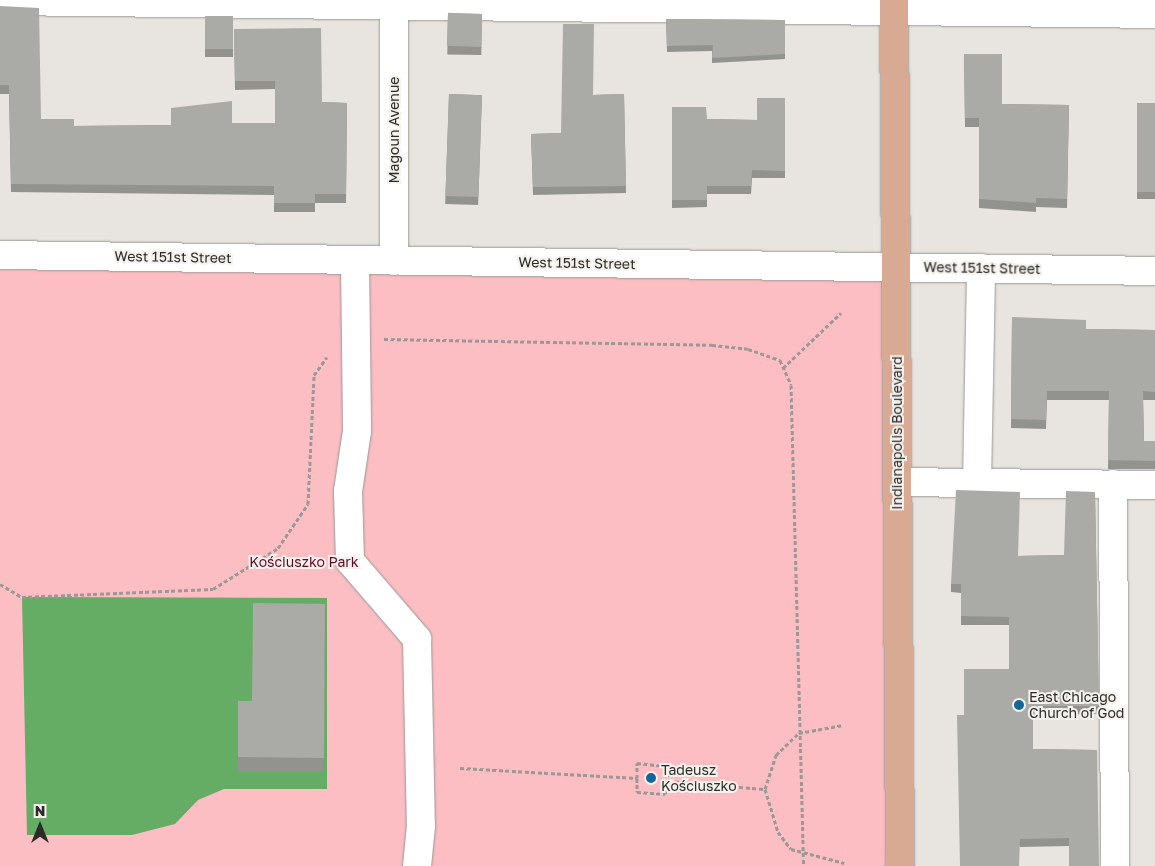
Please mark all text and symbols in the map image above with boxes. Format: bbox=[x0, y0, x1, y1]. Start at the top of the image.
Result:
street label: Magoun Avenue bbox=[386, 77, 402, 183]
street label: West 151st Street bbox=[114, 248, 232, 266]
street label: West 151st Street bbox=[518, 254, 636, 272]
street label: West 151st Street bbox=[923, 259, 1041, 277]
street label: Indianapolis Boulevard bbox=[889, 356, 905, 510]
park label: Kościuszko Park bbox=[249, 554, 359, 570]
place label: East Chicago Church of God bbox=[1029, 689, 1124, 722]
marker: East Chicago Church of God bbox=[1013, 699, 1025, 711]
place label: Tadeusz Kościuszko bbox=[661, 762, 737, 794]
marker: Tadeusz Kościuszko bbox=[645, 772, 657, 784]
north arrow bbox=[15, 801, 65, 851]
text: N bbox=[35, 802, 45, 819]

